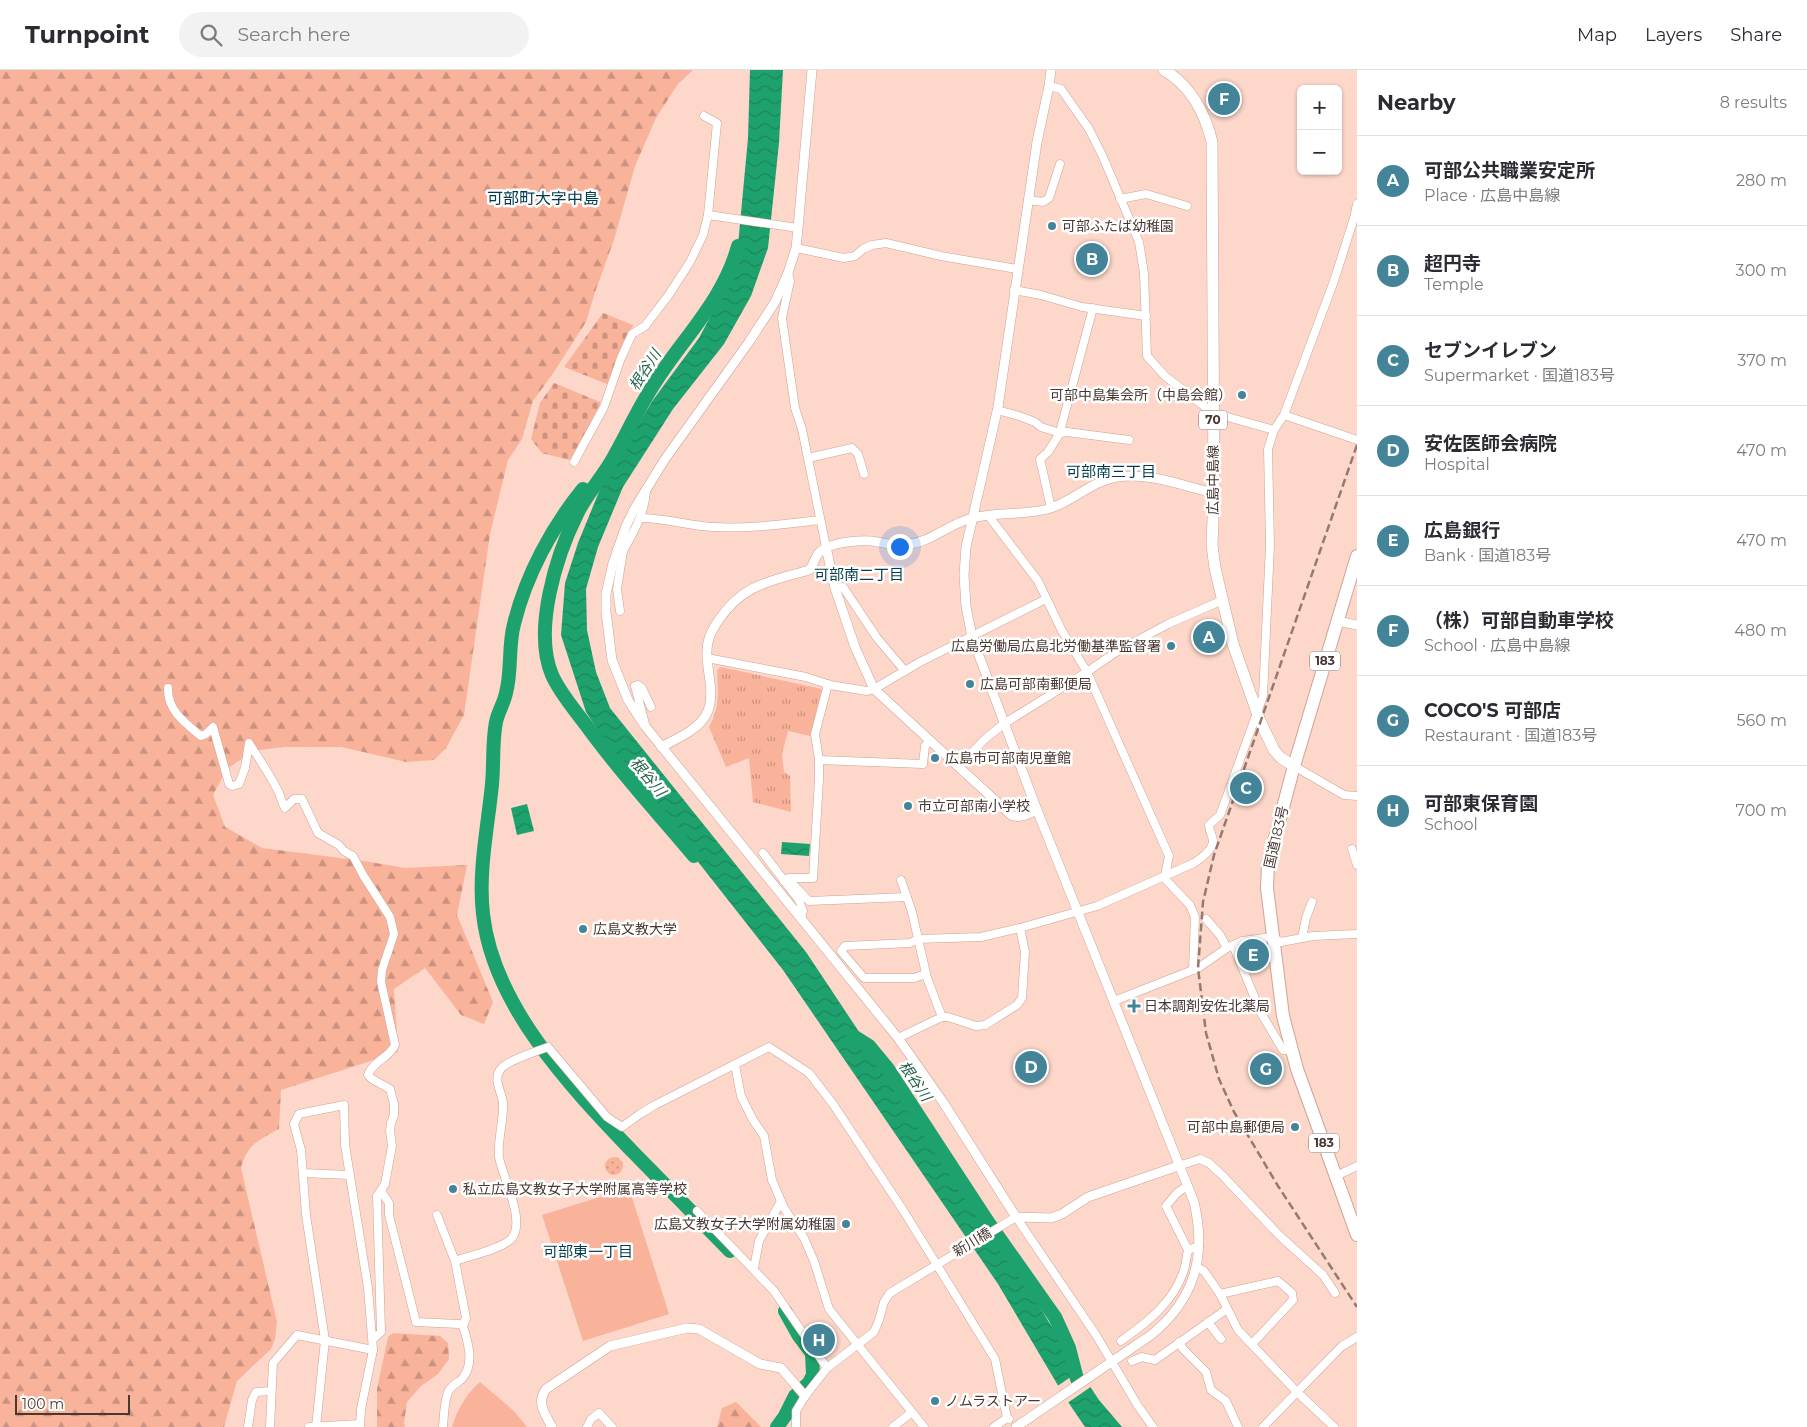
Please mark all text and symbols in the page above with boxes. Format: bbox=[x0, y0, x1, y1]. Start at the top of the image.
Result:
search box bbox=[179, 12, 529, 57]
text: Turnpoint bbox=[25, 20, 149, 49]
icon: search bbox=[197, 21, 225, 49]
text: Search here bbox=[237, 23, 350, 46]
text: Map bbox=[1577, 24, 1617, 46]
text: Layers bbox=[1645, 24, 1702, 46]
text: Share bbox=[1730, 24, 1782, 46]
pin: F bbox=[1208, 80, 1240, 118]
map controls bbox=[1297, 85, 1342, 175]
button: + bbox=[1297, 85, 1342, 130]
text: Nearby bbox=[1377, 90, 1456, 115]
text: 8 results bbox=[1720, 93, 1787, 112]
button: − bbox=[1297, 130, 1342, 175]
text: 可部公共職業安定所 bbox=[1424, 159, 1595, 182]
text: A bbox=[1387, 171, 1399, 190]
text: 280 m bbox=[1736, 171, 1787, 190]
text: Place · 広島中島線 bbox=[1424, 186, 1560, 205]
district label: 可部町大字中島 bbox=[487, 189, 599, 208]
place label: 可部ふたば幼稚園 bbox=[1062, 217, 1174, 235]
marker: 可部ふたば幼稚園 bbox=[1046, 220, 1058, 232]
pin: B bbox=[1076, 240, 1108, 278]
text: 超円寺 bbox=[1424, 252, 1481, 275]
text: B bbox=[1387, 261, 1399, 280]
text: 300 m bbox=[1736, 261, 1787, 280]
text: Temple bbox=[1424, 275, 1484, 294]
text: セブンイレブン bbox=[1424, 339, 1557, 362]
water label: 根谷川 bbox=[624, 344, 666, 394]
text: C bbox=[1387, 351, 1399, 370]
text: 370 m bbox=[1737, 351, 1787, 370]
text: Supermarket · 国道183号 bbox=[1424, 366, 1615, 385]
place label: 可部中島集会所（中島会館） bbox=[1050, 386, 1232, 404]
marker: 可部中島集会所（中島会館） bbox=[1236, 389, 1248, 401]
road number: 70 bbox=[1199, 410, 1227, 430]
text: 安佐医師会病院 bbox=[1424, 432, 1557, 455]
text: D bbox=[1386, 441, 1400, 460]
text: 470 m bbox=[1736, 441, 1787, 460]
street label: 広島中島線 bbox=[1204, 445, 1222, 515]
text: Hospital bbox=[1424, 455, 1490, 474]
district label: 可部南三丁目 bbox=[1066, 462, 1156, 481]
text: 広島銀行 bbox=[1424, 519, 1500, 542]
text: E bbox=[1388, 531, 1398, 550]
text: 470 m bbox=[1736, 531, 1787, 550]
your location bbox=[887, 534, 913, 560]
text: Bank · 国道183号 bbox=[1424, 546, 1551, 565]
district label: 可部南二丁目 bbox=[814, 565, 904, 584]
text: （株）可部自動車学校 bbox=[1424, 609, 1614, 632]
pin: A bbox=[1193, 618, 1225, 656]
text: F bbox=[1388, 621, 1398, 640]
text: 480 m bbox=[1734, 621, 1787, 640]
text: School · 広島中島線 bbox=[1424, 636, 1570, 655]
place label: 広島労働局広島北労働基準監督署 bbox=[951, 637, 1161, 655]
marker: 広島労働局広島北労働基準監督署 bbox=[1165, 640, 1177, 652]
road number: 183 bbox=[1310, 652, 1340, 670]
place label: 広島可部南郵便局 bbox=[980, 675, 1092, 693]
marker: 広島可部南郵便局 bbox=[964, 678, 976, 690]
text: COCO'S 可部店 bbox=[1424, 699, 1561, 722]
text: G bbox=[1387, 711, 1399, 730]
text: 560 m bbox=[1736, 711, 1787, 730]
text: Restaurant · 国道183号 bbox=[1424, 726, 1597, 745]
place label: 広島市可部南児童館 bbox=[945, 749, 1071, 767]
marker: 広島市可部南児童館 bbox=[929, 752, 941, 764]
water label: 根谷川 bbox=[627, 753, 671, 802]
pin: C bbox=[1230, 769, 1262, 807]
text: 可部東保育園 bbox=[1424, 792, 1538, 815]
place label: 市立可部南小学校 bbox=[918, 797, 1030, 815]
marker: 市立可部南小学校 bbox=[902, 800, 914, 812]
text: H bbox=[1387, 801, 1399, 820]
text: 700 m bbox=[1736, 801, 1787, 820]
street label: 国道183号 bbox=[1260, 804, 1292, 870]
text: School bbox=[1424, 815, 1478, 834]
place label: 広島文教大学 bbox=[593, 920, 677, 938]
marker: 広島文教大学 bbox=[577, 923, 589, 935]
pin: E bbox=[1237, 936, 1269, 974]
place label: 日本調剤安佐北薬局 bbox=[1144, 997, 1270, 1015]
marker: 日本調剤安佐北薬局 bbox=[1128, 1000, 1140, 1012]
pin: D bbox=[1015, 1048, 1047, 1086]
pin: G bbox=[1250, 1050, 1282, 1088]
water label: 根谷川 bbox=[895, 1057, 937, 1106]
place label: 可部中島郵便局 bbox=[1187, 1118, 1285, 1136]
marker: 可部中島郵便局 bbox=[1289, 1121, 1301, 1133]
road number: 183 bbox=[1309, 1134, 1339, 1152]
place label: 私立広島文教女子大学附属高等学校 bbox=[463, 1180, 687, 1198]
marker: 私立広島文教女子大学附属高等学校 bbox=[447, 1183, 459, 1195]
place label: 広島文教女子大学附属幼稚園 bbox=[654, 1215, 836, 1233]
marker: 広島文教女子大学附属幼稚園 bbox=[840, 1218, 852, 1230]
street label: 新川橋 bbox=[949, 1223, 995, 1261]
district label: 可部東一丁目 bbox=[543, 1242, 633, 1261]
pin: H bbox=[803, 1321, 835, 1359]
scale bar bbox=[15, 1392, 130, 1415]
place label: ノムラストアー bbox=[945, 1392, 1041, 1410]
text: 100 m bbox=[22, 1395, 64, 1413]
marker: ノムラストアー bbox=[929, 1395, 941, 1407]

